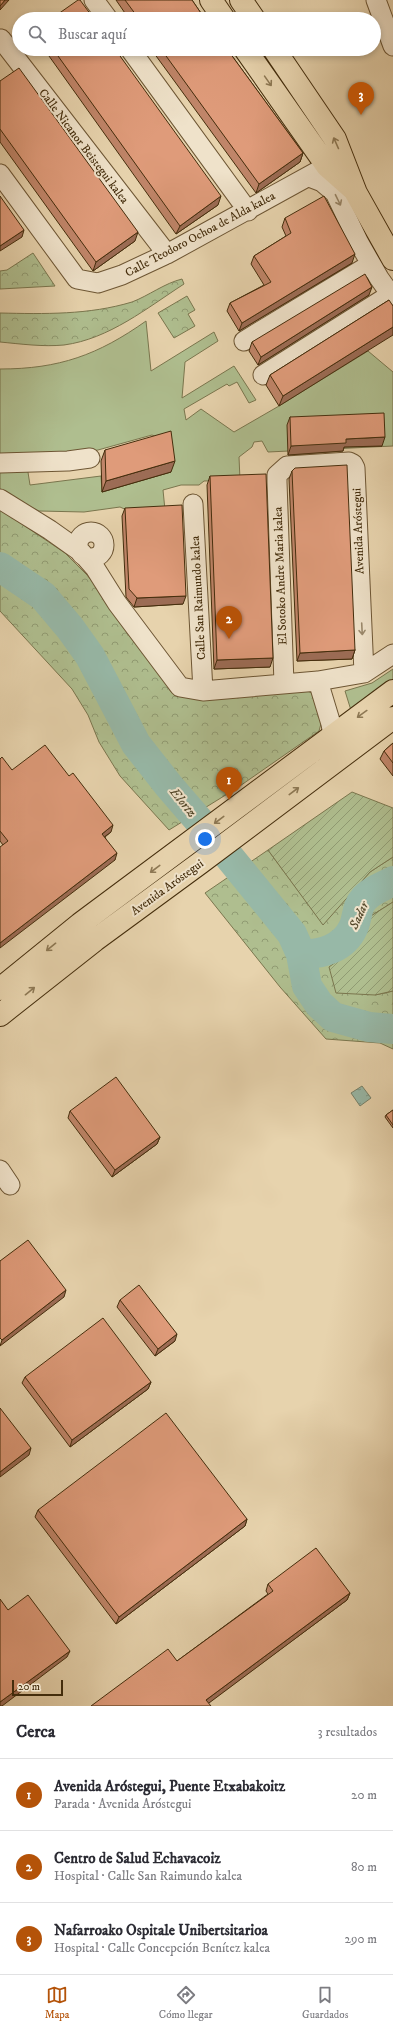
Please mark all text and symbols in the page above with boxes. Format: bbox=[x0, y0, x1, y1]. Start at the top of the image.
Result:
search box bbox=[12, 12, 381, 56]
icon: search bbox=[26, 23, 48, 45]
text: Buscar aquí bbox=[58, 25, 126, 44]
one-way arrow bbox=[264, 75, 272, 86]
pin: 3 bbox=[348, 82, 374, 115]
street label: Calle Nicanor Beistegui kalea bbox=[35, 86, 132, 208]
one-way arrow bbox=[332, 138, 340, 150]
street label: Calle Teodoro Ochoa de Alda kalea bbox=[123, 188, 279, 280]
one-way arrow bbox=[335, 194, 343, 206]
street label: Avenida Aróstegui bbox=[350, 488, 367, 574]
street label: El Sotoko Andre Maria kalea bbox=[271, 506, 290, 645]
street label: Calle San Raimundo kalea bbox=[188, 535, 209, 660]
pin: 2 bbox=[216, 606, 242, 639]
one-way arrow bbox=[359, 622, 366, 635]
one-way arrow bbox=[356, 710, 367, 718]
pin: 1 bbox=[216, 767, 242, 800]
water label: Elortz bbox=[166, 784, 200, 821]
one-way arrow bbox=[288, 787, 299, 795]
one-way arrow bbox=[214, 816, 225, 825]
your location bbox=[195, 829, 215, 849]
street label: Avenida Aróstegui bbox=[128, 856, 207, 919]
one-way arrow bbox=[149, 864, 160, 873]
water label: Sadar bbox=[345, 898, 373, 933]
one-way arrow bbox=[46, 943, 57, 952]
one-way arrow bbox=[25, 987, 36, 995]
scale bar bbox=[12, 1678, 63, 1697]
text: 20 m bbox=[18, 1680, 40, 1694]
text: Cerca bbox=[16, 1721, 55, 1743]
text: 3 resultados bbox=[318, 1724, 377, 1740]
text: Avenida Aróstegui, Puente Etxabakoitz bbox=[54, 1777, 285, 1796]
text: 1 bbox=[27, 1787, 31, 1803]
text: 20 m bbox=[351, 1787, 377, 1803]
text: Parada · Avenida Aróstegui bbox=[54, 1796, 191, 1812]
text: Centro de Salud Echavacoiz bbox=[54, 1849, 221, 1868]
text: 2 bbox=[26, 1859, 32, 1875]
text: 80 m bbox=[351, 1859, 377, 1875]
text: Hospital · Calle San Raimundo kalea bbox=[54, 1868, 242, 1884]
text: Nafarroako Ospitale Unibertsitarioa bbox=[54, 1921, 268, 1940]
text: 3 bbox=[27, 1931, 31, 1947]
text: 290 m bbox=[345, 1931, 377, 1947]
text: Hospital · Calle Concepción Benítez kalea bbox=[54, 1940, 270, 1956]
tab: Mapa bbox=[45, 1984, 70, 2022]
tab: Cómo llegar bbox=[159, 1984, 213, 2022]
tab: Guardados bbox=[302, 1984, 348, 2022]

